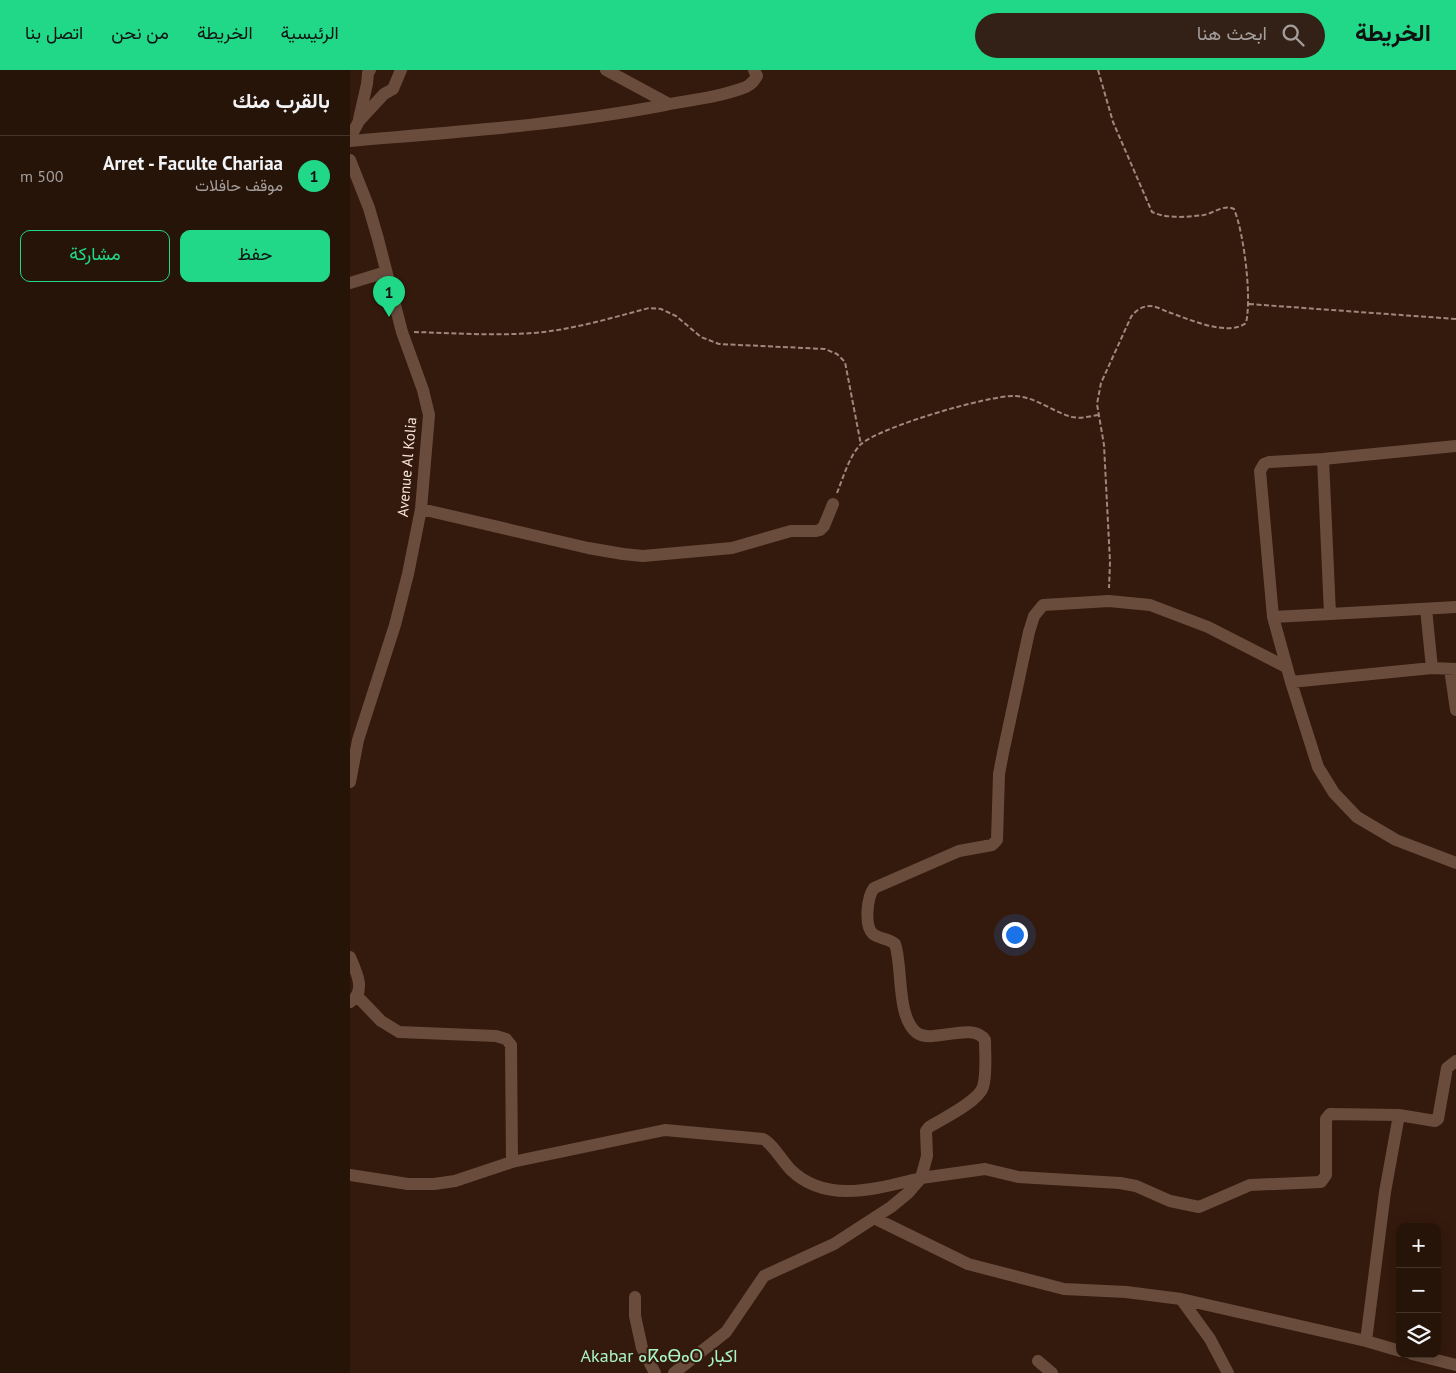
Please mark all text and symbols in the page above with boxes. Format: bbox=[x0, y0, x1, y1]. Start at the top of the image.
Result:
search box bbox=[975, 13, 1325, 58]
text: الخريطة bbox=[1355, 17, 1431, 48]
text: اتصل بنا bbox=[25, 21, 83, 44]
text: من نحن bbox=[111, 21, 169, 44]
text: الخريطة bbox=[197, 21, 253, 44]
text: الرئيسية bbox=[281, 21, 339, 44]
text: ابحث هنا bbox=[1197, 21, 1267, 45]
icon: search bbox=[1279, 21, 1307, 49]
text: بالقرب منك bbox=[232, 87, 330, 114]
text: Arret - Faculte Chariaa bbox=[103, 151, 283, 175]
text: 500 m bbox=[20, 166, 63, 186]
text: 1 bbox=[309, 166, 319, 186]
text: موقف حافلات bbox=[195, 175, 283, 195]
button: مشاركة bbox=[20, 230, 170, 282]
button: حفظ bbox=[180, 230, 330, 282]
pin: 1 bbox=[373, 276, 405, 317]
street label: Avenue Al Kolia bbox=[393, 416, 420, 518]
your location bbox=[1002, 922, 1028, 948]
map controls bbox=[1396, 1223, 1441, 1358]
button: + bbox=[1396, 1223, 1441, 1268]
button: − bbox=[1396, 1268, 1441, 1313]
button: layers bbox=[1396, 1313, 1441, 1358]
district label: Akabar ⴰⴽⴰⴱⴰⵔ اكبار bbox=[581, 1344, 737, 1367]

